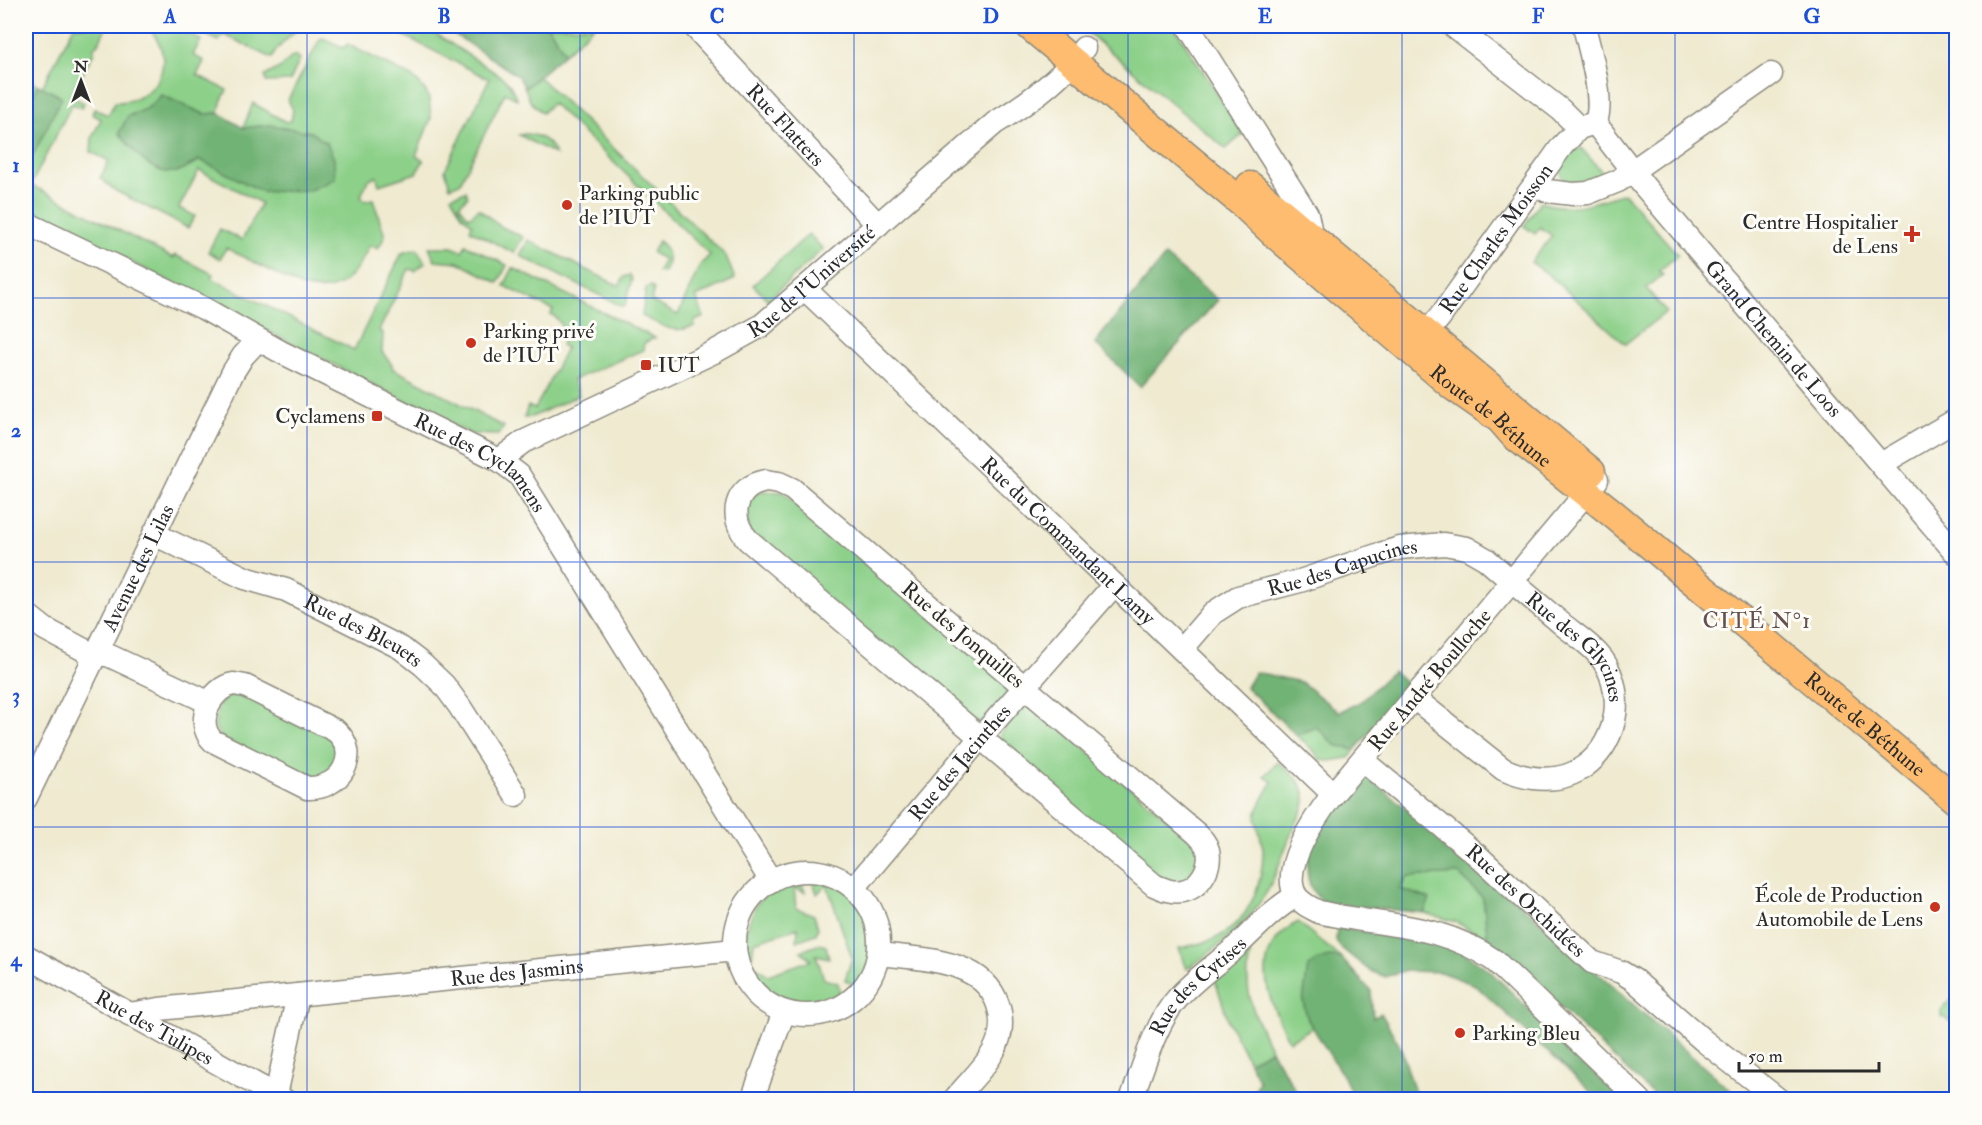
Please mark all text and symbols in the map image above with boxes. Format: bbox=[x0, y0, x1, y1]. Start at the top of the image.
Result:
text: A bbox=[163, 4, 177, 29]
text: B bbox=[437, 4, 451, 29]
text: C bbox=[710, 4, 724, 29]
text: D bbox=[983, 4, 999, 29]
text: E bbox=[1258, 4, 1273, 29]
text: F bbox=[1532, 4, 1545, 29]
text: G bbox=[1804, 4, 1821, 29]
north arrow bbox=[51, 51, 111, 111]
text: N bbox=[73, 57, 89, 77]
street label: Rue Flatters bbox=[741, 78, 831, 172]
text: 1 bbox=[12, 153, 20, 178]
street label: Rue Charles Moisson bbox=[1433, 158, 1559, 319]
place label: Parking public de l'IUT bbox=[579, 180, 700, 231]
marker: Parking public de l'IUT bbox=[560, 198, 574, 212]
place label: Centre Hospitalier de Lens bbox=[1742, 209, 1898, 260]
street label: Rue de l'Université bbox=[743, 219, 881, 344]
marker: Centre Hospitalier de Lens bbox=[1903, 225, 1921, 243]
street label: Grand Chemin de Loos bbox=[1699, 254, 1848, 423]
place label: Parking privé de l'IUT bbox=[483, 318, 594, 369]
marker: Parking privé de l'IUT bbox=[464, 336, 478, 350]
place label: IUT bbox=[658, 352, 700, 379]
marker: IUT bbox=[639, 358, 653, 372]
street label: Route de Béthune bbox=[1424, 359, 1558, 474]
place label: Cyclamens bbox=[275, 403, 365, 430]
street label: Rue des Cyclamens bbox=[410, 407, 552, 517]
marker: Cyclamens bbox=[370, 409, 384, 423]
text: 2 bbox=[11, 418, 21, 443]
street label: Rue du Commandant Lamy bbox=[975, 451, 1162, 631]
street label: Avenue des Lilas bbox=[95, 500, 180, 637]
street label: Rue des Capucines bbox=[1264, 533, 1419, 602]
street label: Rue des Jonquilles bbox=[896, 576, 1030, 694]
street label: Rue des Glycines bbox=[1520, 586, 1629, 703]
street label: Rue des Bleuets bbox=[299, 588, 428, 673]
street label: Rue André Boulloche bbox=[1362, 603, 1498, 757]
district label: CITÉ N°1 bbox=[1702, 606, 1812, 635]
street label: Route de Béthune bbox=[1799, 666, 1931, 783]
text: 3 bbox=[12, 683, 20, 708]
street label: Rue des Jacinthes bbox=[903, 699, 1017, 827]
street label: Rue des Orchidées bbox=[1460, 838, 1592, 963]
place label: École de Production Automobile de Lens bbox=[1755, 882, 1923, 933]
marker: École de Production Automobile de Lens bbox=[1928, 900, 1942, 914]
street label: Rue des Cytises bbox=[1143, 931, 1252, 1040]
text: 4 bbox=[10, 947, 23, 972]
street label: Rue des Jasmins bbox=[449, 952, 584, 993]
street label: Rue des Tulipes bbox=[90, 984, 218, 1071]
place label: Parking Bleu bbox=[1472, 1020, 1580, 1047]
marker: Parking Bleu bbox=[1453, 1026, 1467, 1040]
scale bar bbox=[1739, 1035, 1878, 1073]
text: 50 m bbox=[1748, 1045, 1783, 1068]

